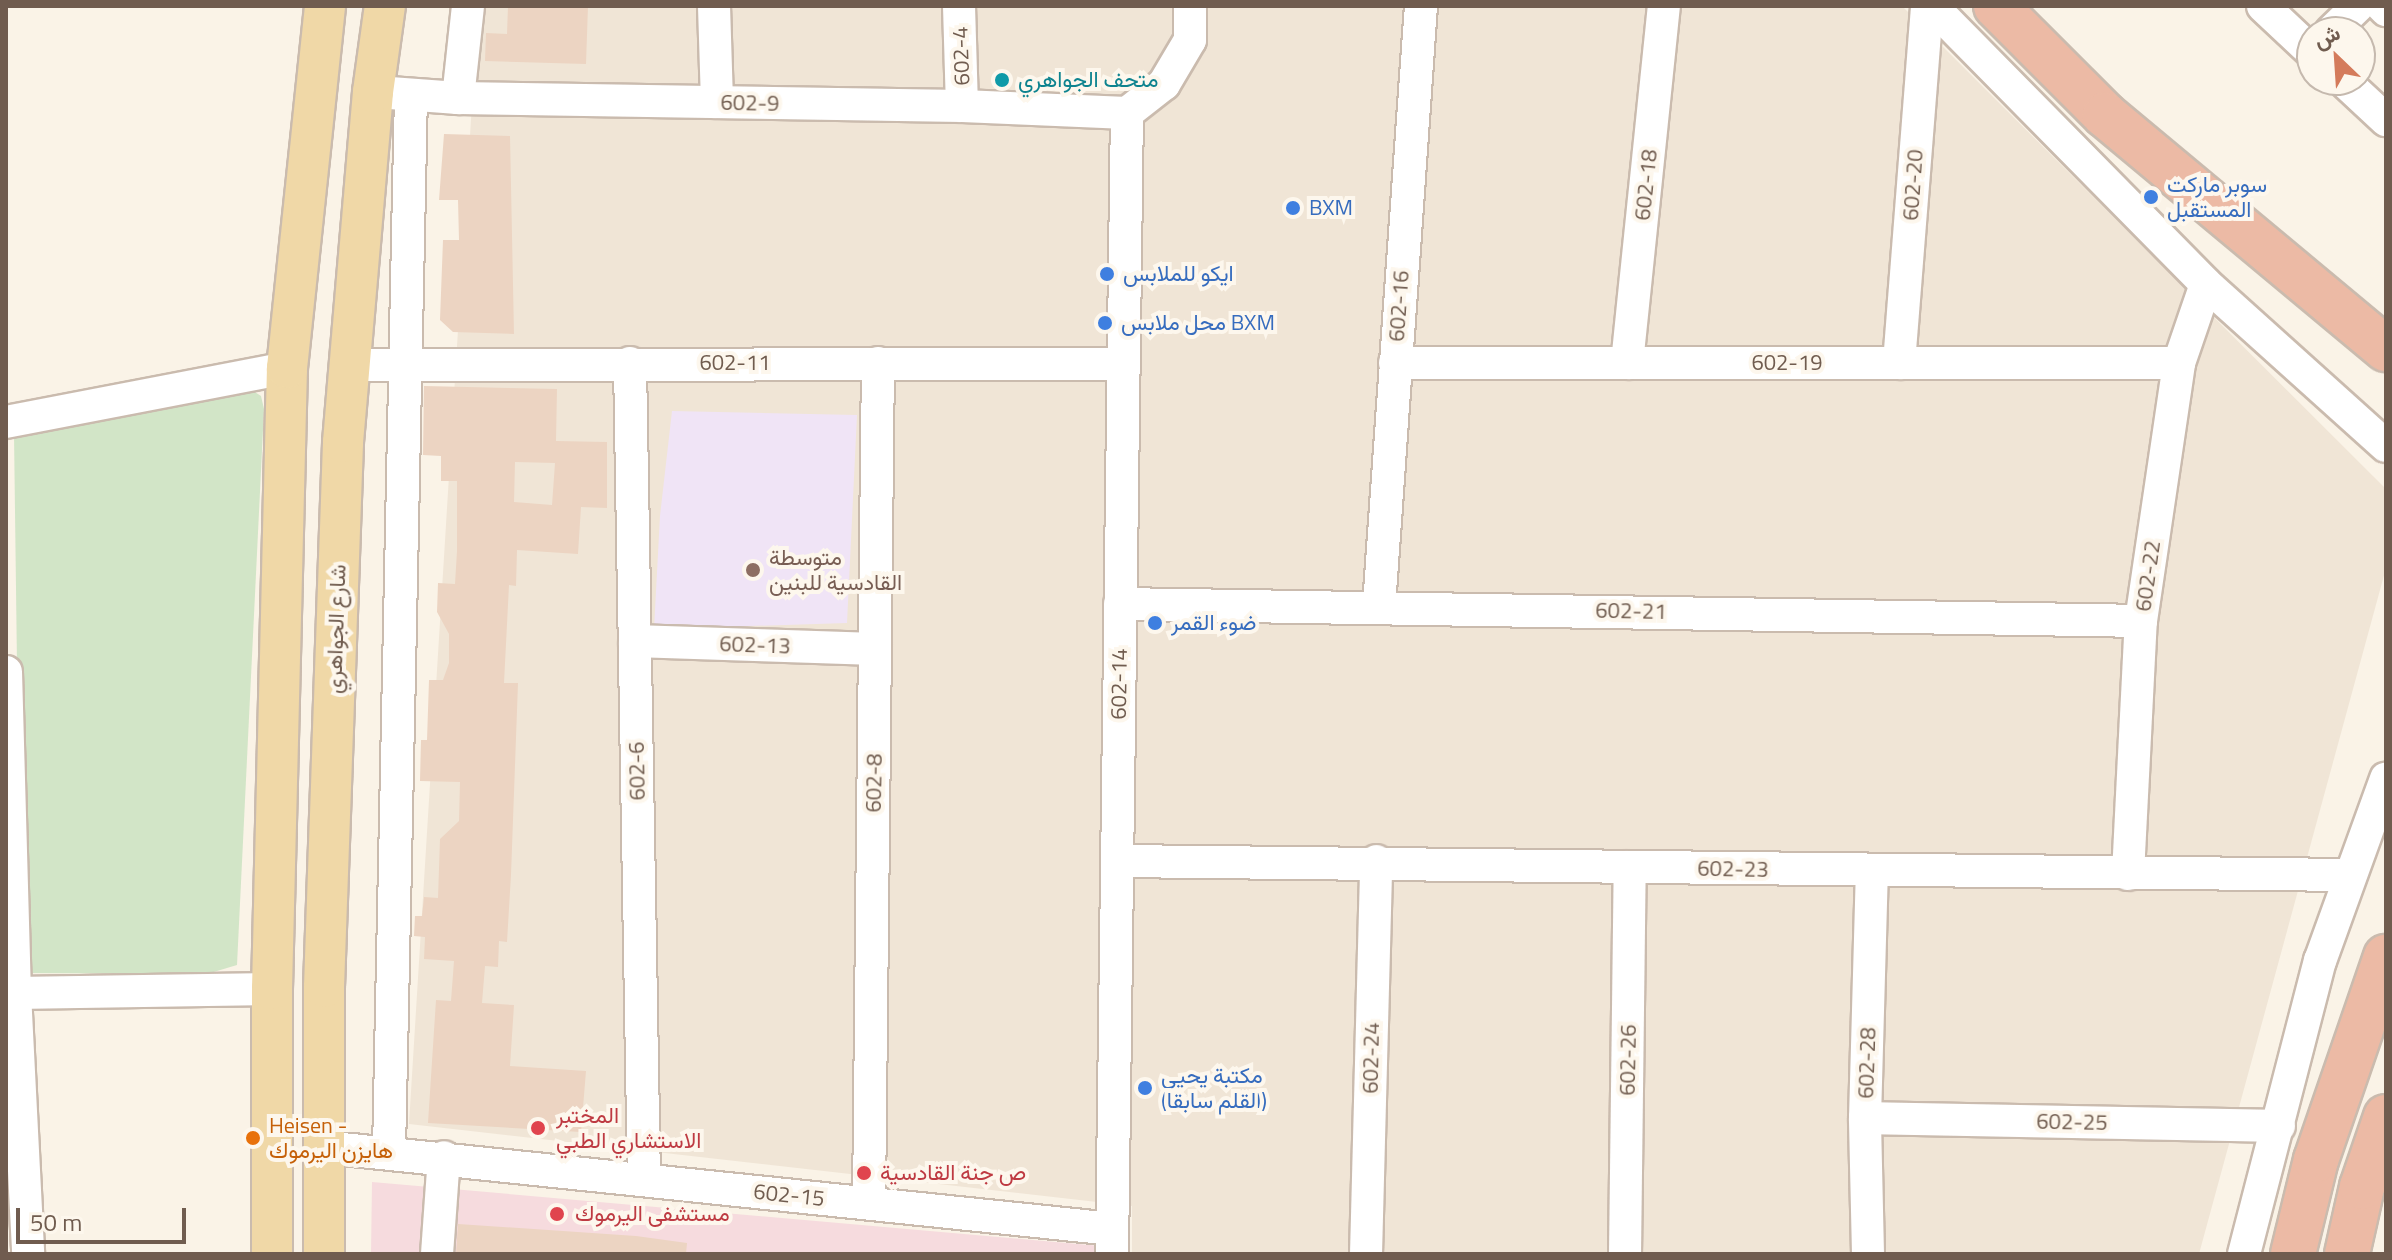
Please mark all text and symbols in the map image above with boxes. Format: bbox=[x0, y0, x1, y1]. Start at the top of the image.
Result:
text: ش bbox=[2308, 15, 2346, 57]
north arrow bbox=[2296, 16, 2376, 96]
street label: 602-4 bbox=[947, 26, 975, 86]
place label: متحف الجواهري bbox=[1018, 67, 1159, 93]
marker: متحف الجواهري bbox=[993, 71, 1011, 89]
street label: 602-9 bbox=[720, 89, 780, 117]
street label: 602-18 bbox=[1629, 148, 1663, 222]
street label: 602-20 bbox=[1897, 149, 1929, 221]
place label: سوبر ماركت المستقبل bbox=[2167, 171, 2267, 222]
marker: سوبر ماركت المستقبل bbox=[2142, 188, 2160, 206]
place label: BXM bbox=[1309, 195, 1353, 221]
marker: BXM bbox=[1284, 199, 1302, 217]
place label: ايكو للملابس bbox=[1123, 261, 1234, 287]
marker: ايكو للملابس bbox=[1098, 265, 1116, 283]
street label: 602-16 bbox=[1383, 270, 1415, 342]
place label: محل ملابس BXM bbox=[1121, 310, 1275, 336]
marker: محل ملابس BXM bbox=[1096, 314, 1114, 332]
street label: 602-11 bbox=[699, 350, 771, 376]
street label: 602-19 bbox=[1751, 350, 1823, 376]
street label: 602-22 bbox=[2130, 539, 2166, 613]
place label: متوسطة القادسية للبنين bbox=[769, 544, 902, 596]
marker: متوسطة القادسية للبنين bbox=[744, 561, 762, 579]
street label: شارع الجواهري bbox=[321, 564, 351, 694]
street label: 602-21 bbox=[1595, 597, 1667, 625]
place label: ضوء القمر bbox=[1171, 610, 1256, 636]
marker: ضوء القمر bbox=[1146, 614, 1164, 632]
street label: 602-13 bbox=[719, 631, 791, 659]
street label: 602-14 bbox=[1105, 648, 1133, 720]
street label: 602-6 bbox=[623, 741, 651, 801]
street label: 602-8 bbox=[860, 753, 888, 813]
street label: 602-23 bbox=[1697, 855, 1769, 883]
street label: 602-24 bbox=[1357, 1022, 1385, 1094]
street label: 602-26 bbox=[1614, 1024, 1642, 1096]
street label: 602-28 bbox=[1853, 1027, 1881, 1099]
place label: مكتبة يحيى (القلم سابقا) bbox=[1161, 1062, 1267, 1114]
marker: مكتبة يحيى (القلم سابقا) bbox=[1136, 1079, 1154, 1097]
place label: المختبر الاستشاري الطبي bbox=[556, 1102, 701, 1154]
street label: 602-25 bbox=[2036, 1108, 2108, 1136]
place label: Heisen - هايزن اليرموك bbox=[269, 1112, 393, 1164]
marker: المختبر الاستشاري الطبي bbox=[527, 1117, 549, 1139]
marker: Heisen - هايزن اليرموك bbox=[244, 1129, 262, 1147]
place label: ص جنة القادسية bbox=[880, 1160, 1026, 1186]
marker: ص جنة القادسية bbox=[855, 1164, 873, 1182]
street label: 602-15 bbox=[752, 1178, 826, 1212]
scale bar bbox=[20, 1192, 190, 1242]
place label: مستشفى اليرموك bbox=[575, 1201, 730, 1227]
marker: مستشفى اليرموك bbox=[546, 1203, 568, 1225]
text: 50 m bbox=[30, 1204, 82, 1240]

